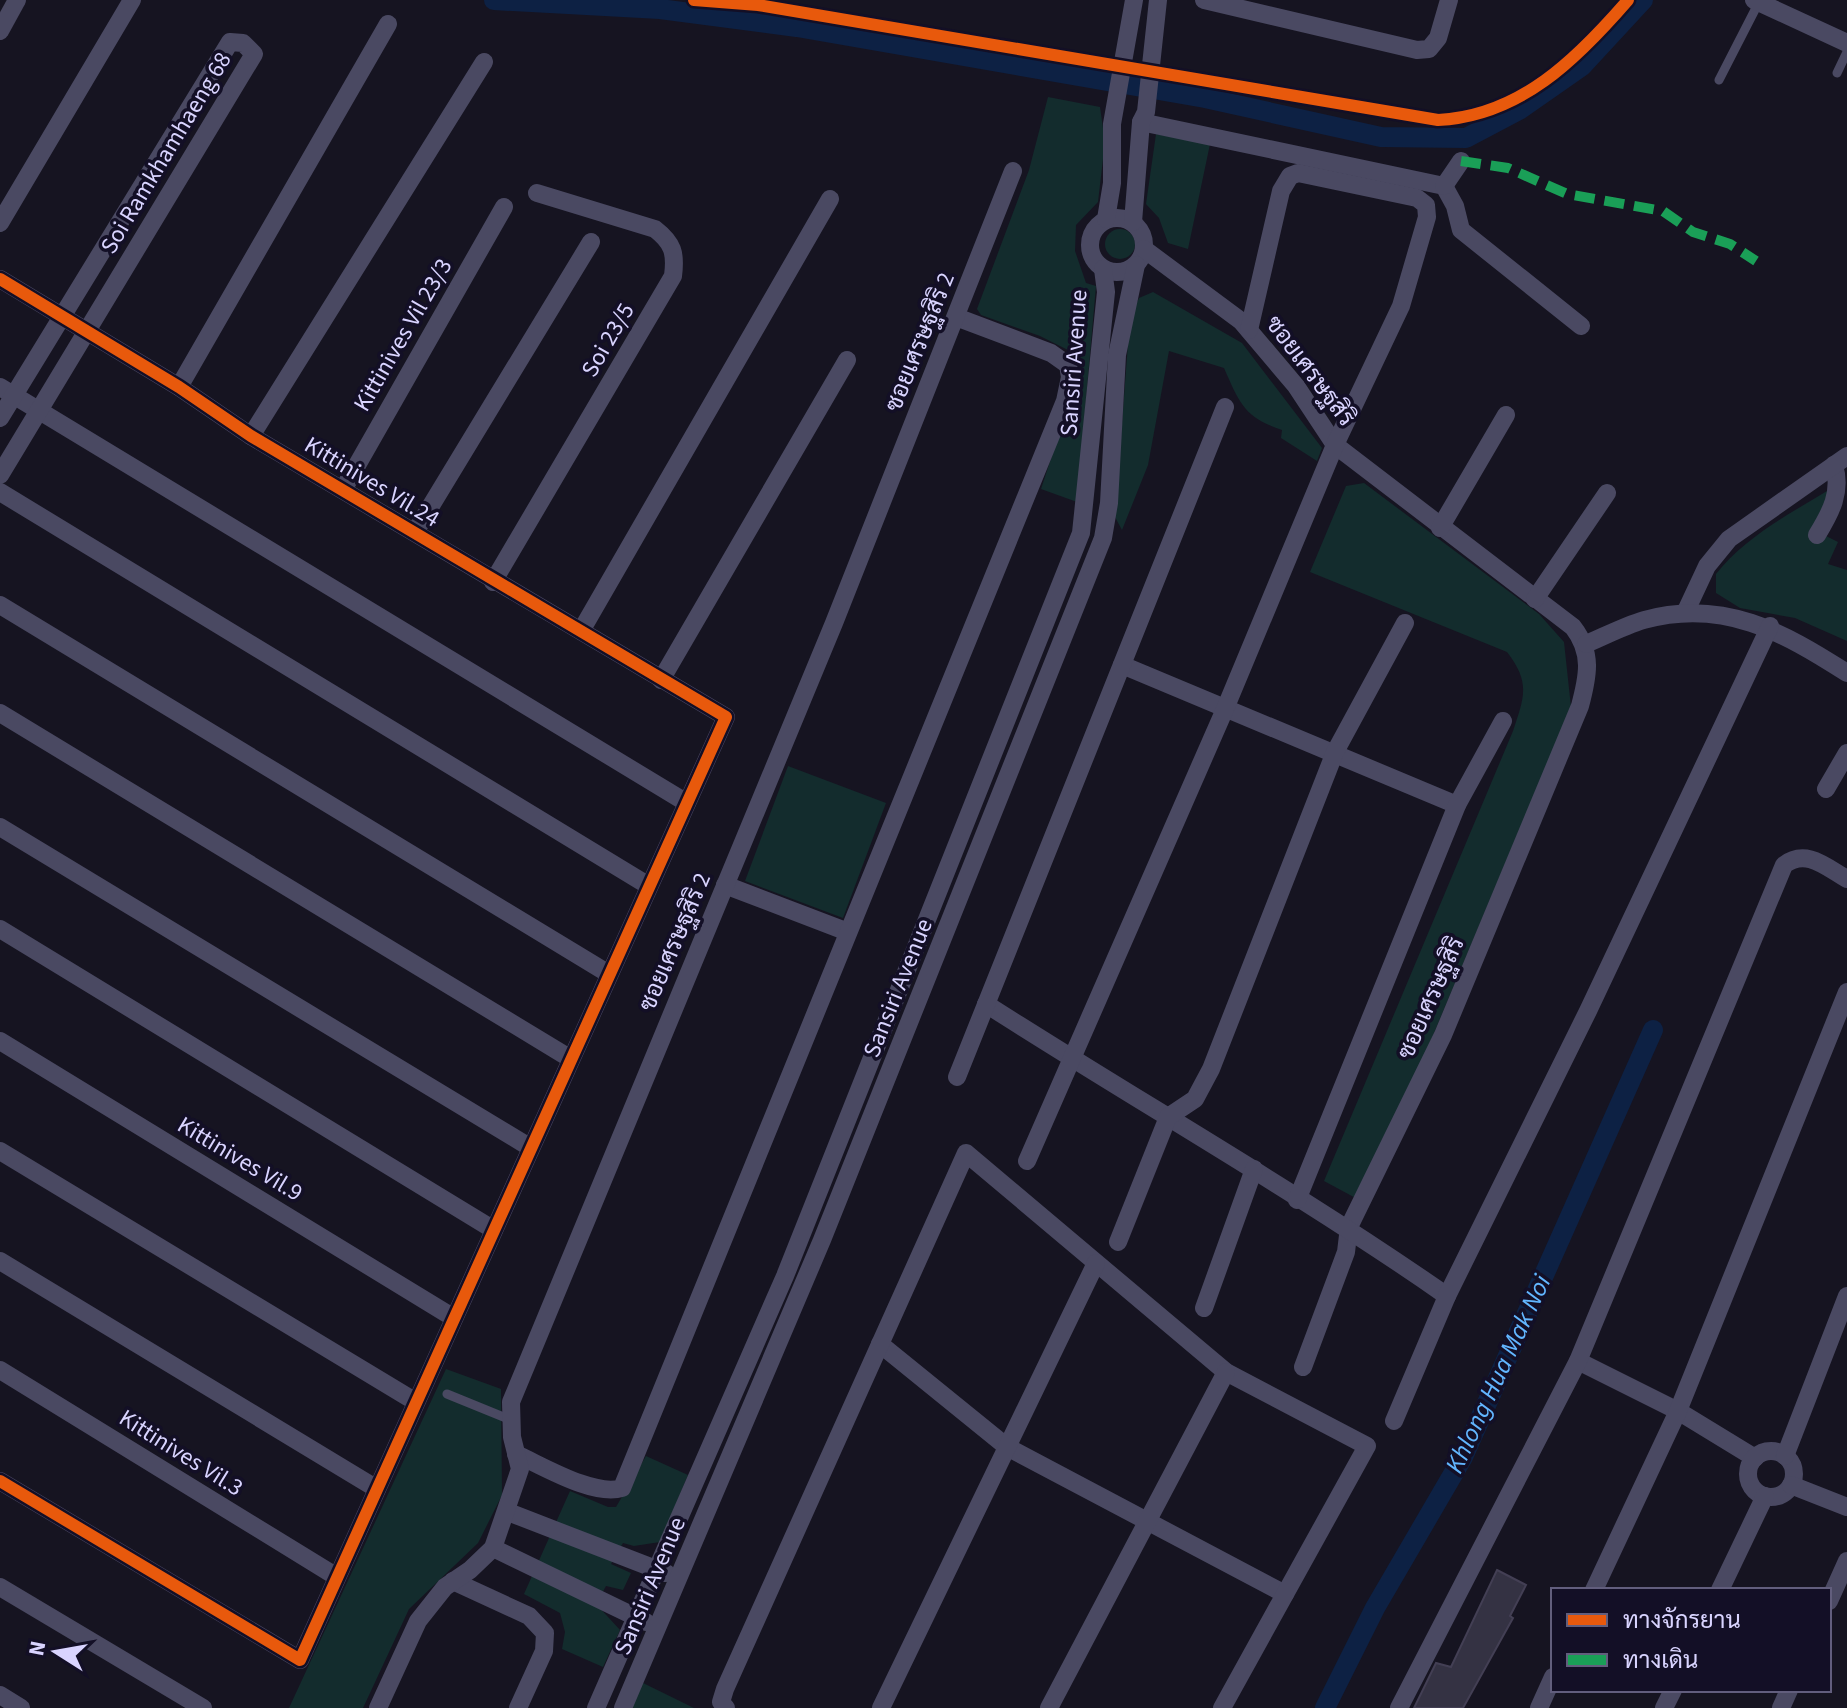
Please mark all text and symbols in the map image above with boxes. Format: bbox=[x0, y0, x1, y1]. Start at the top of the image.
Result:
street label: Soi Ramkhamhaeng 68 bbox=[92, 45, 240, 261]
street label: Kittinives Vil 23/3 bbox=[345, 252, 461, 418]
street label: ซอยเศรษฐสิริ 2 bbox=[876, 267, 964, 417]
street label: Sansiri Avenue bbox=[1051, 288, 1097, 438]
street label: Soi 23/5 bbox=[573, 296, 643, 384]
street label: ซอยเศรษฐสิริ bbox=[1257, 308, 1363, 434]
street label: Kittinives Vil.24 bbox=[298, 428, 446, 536]
street label: ซอยเศรษฐสิริ 2 bbox=[630, 867, 720, 1017]
street label: Sansiri Avenue bbox=[854, 913, 942, 1063]
street label: ซอยเศรษฐสิริ bbox=[1388, 931, 1474, 1065]
street label: Kittinives Vil.9 bbox=[171, 1108, 309, 1210]
water label: Khlong Hua Mak Noi bbox=[1436, 1268, 1561, 1479]
street label: Kittinives Vil.3 bbox=[112, 1401, 250, 1505]
street label: Sansiri Avenue bbox=[605, 1512, 695, 1660]
legend bbox=[1551, 1588, 1831, 1692]
text: ทางจักรยาน bbox=[1623, 1603, 1741, 1638]
north arrow bbox=[16, 1612, 96, 1692]
text: N bbox=[20, 1638, 54, 1659]
text: ทางเดิน bbox=[1623, 1643, 1698, 1678]

